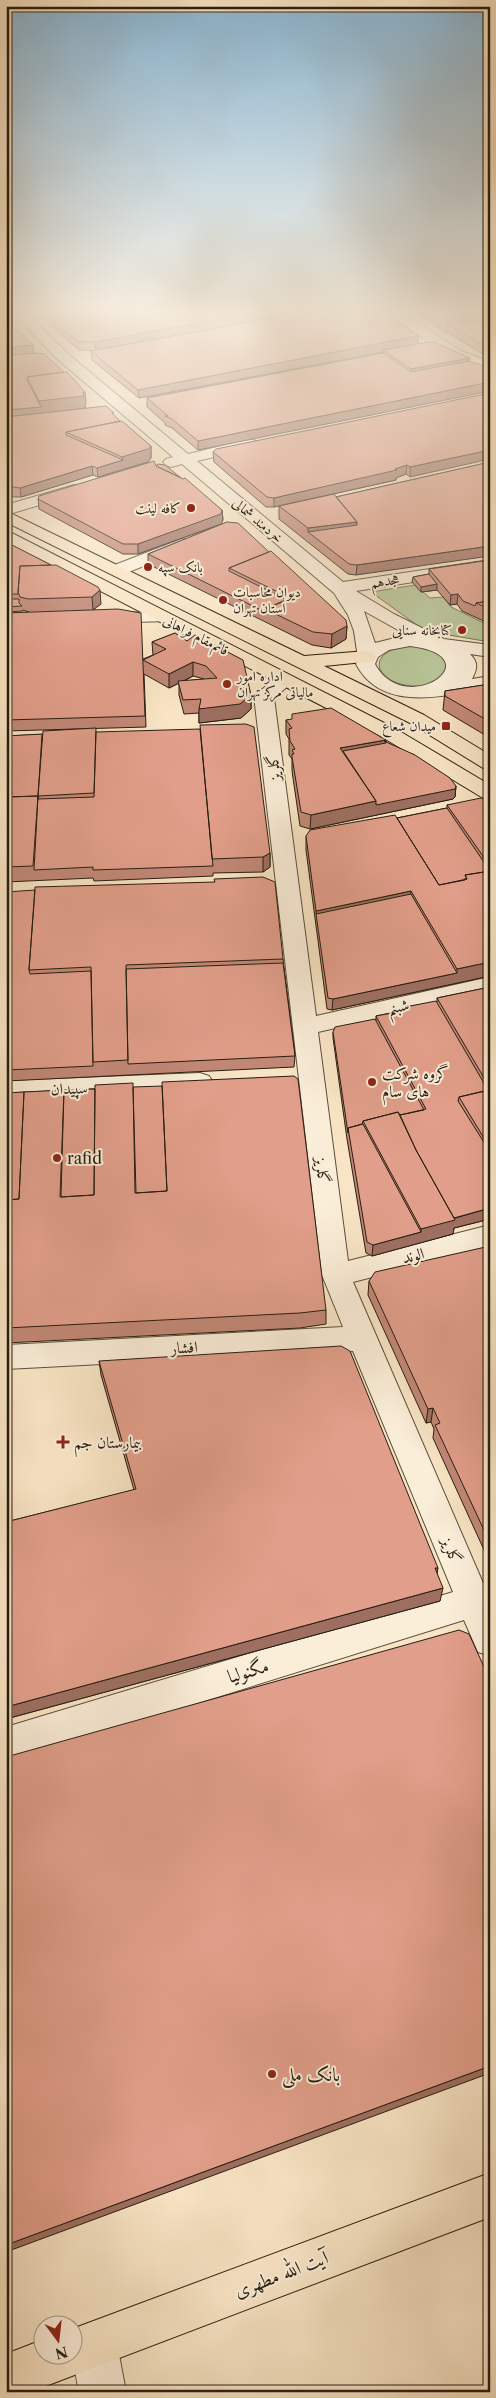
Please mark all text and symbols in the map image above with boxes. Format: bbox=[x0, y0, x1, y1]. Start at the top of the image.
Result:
street label: خردمند شمالی bbox=[229, 494, 287, 546]
place label: کافه لینت bbox=[135, 499, 181, 517]
marker: کافه لینت bbox=[185, 502, 197, 514]
place label: بانک سپه bbox=[158, 558, 203, 577]
marker: بانک سپه bbox=[142, 561, 154, 573]
street label: هجدهم bbox=[369, 570, 402, 597]
place label: دیوان محاسبات استان تهران bbox=[233, 583, 301, 618]
marker: دیوان محاسبات استان تهران bbox=[217, 594, 229, 606]
street label: قائم‌مقام فراهانی bbox=[158, 611, 232, 663]
place label: كتابخانه سنایی bbox=[392, 621, 452, 640]
marker: كتابخانه سنایی bbox=[456, 624, 468, 636]
place label: اداره امور مالیاتی مرکز تهران bbox=[235, 667, 314, 702]
marker: اداره امور مالیاتی مرکز تهران bbox=[221, 678, 233, 690]
place label: میدان شعاع bbox=[382, 717, 436, 738]
marker: میدان شعاع bbox=[440, 720, 452, 732]
street label: گلریز bbox=[261, 753, 286, 785]
street label: شبنم bbox=[385, 994, 413, 1025]
place label: گروه شرکت های سام bbox=[382, 1063, 449, 1106]
marker: گروه شرکت های سام bbox=[366, 1076, 378, 1088]
street label: سپیدان bbox=[50, 1077, 88, 1101]
place label: rafid bbox=[67, 1148, 102, 1168]
marker: rafid bbox=[51, 1152, 63, 1164]
street label: گلریز bbox=[310, 1153, 335, 1185]
street label: الوند bbox=[400, 1243, 426, 1268]
street label: افشار bbox=[168, 1336, 198, 1358]
place label: بیمارستان جم bbox=[74, 1432, 142, 1458]
marker: بیمارستان جم bbox=[56, 1435, 70, 1449]
street label: گلریز bbox=[436, 1532, 466, 1567]
street label: مگنولیا bbox=[224, 1653, 272, 1689]
place label: بانک ملی bbox=[282, 2063, 340, 2089]
marker: بانک ملی bbox=[266, 2068, 278, 2080]
street label: آیت الله مطهری bbox=[230, 2242, 333, 2303]
north arrow bbox=[32, 2316, 82, 2366]
text: N bbox=[53, 2342, 70, 2363]

